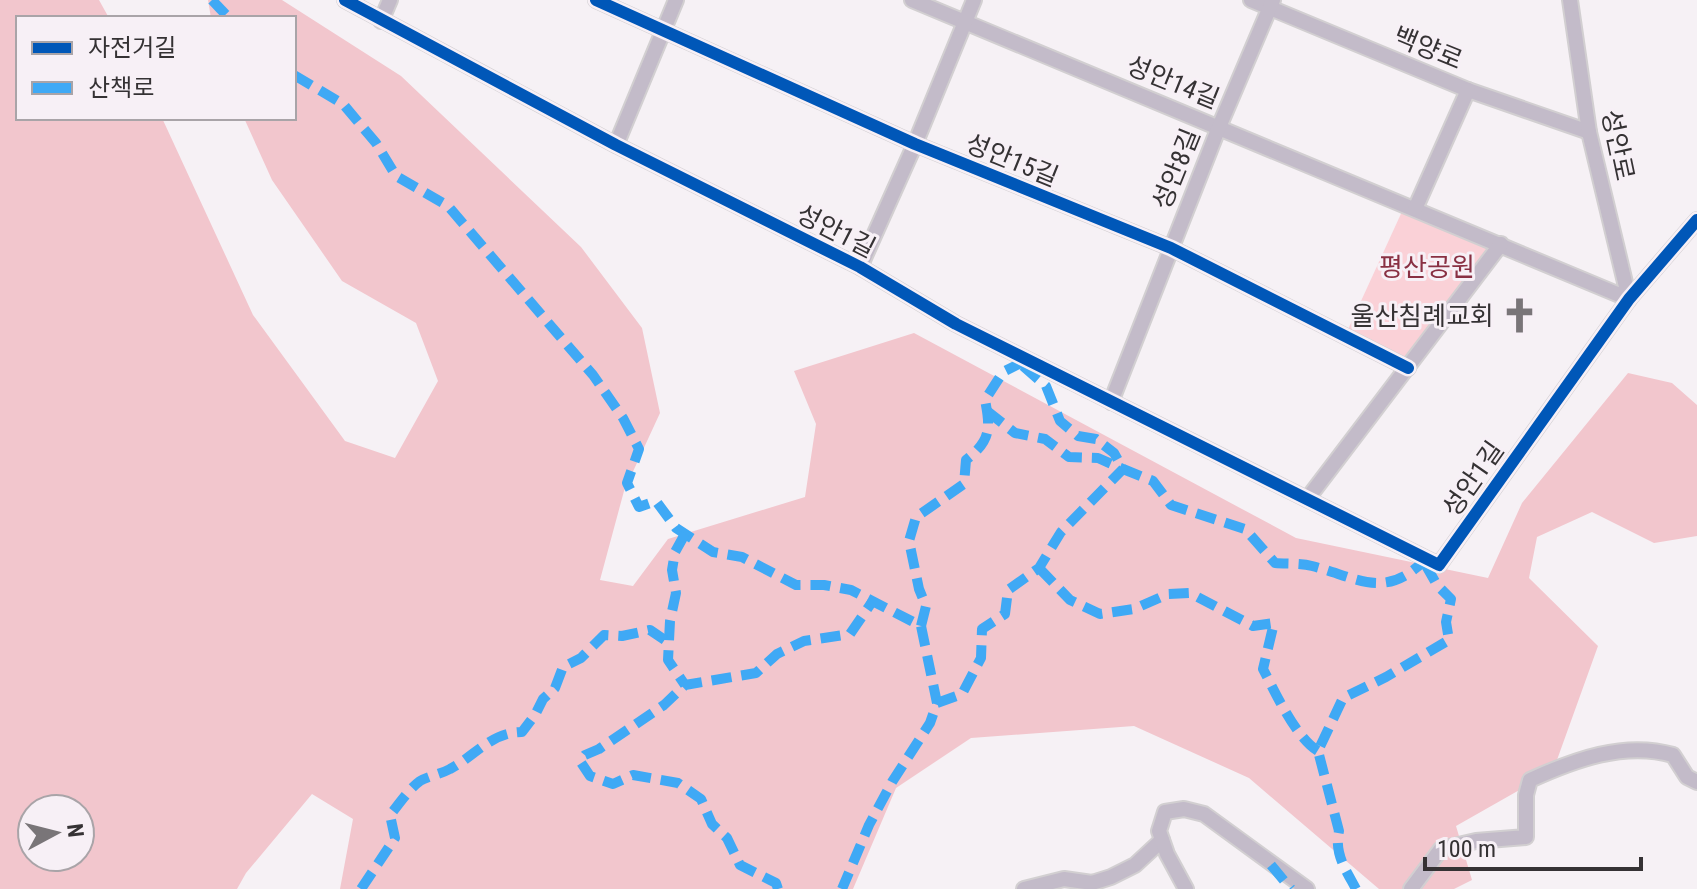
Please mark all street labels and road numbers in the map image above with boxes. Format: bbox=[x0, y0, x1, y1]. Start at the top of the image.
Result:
street label: 백양로 bbox=[1389, 21, 1467, 75]
street label: 성안14길 bbox=[1122, 50, 1224, 114]
street label: 성안로 bbox=[1596, 107, 1640, 183]
street label: 성안8길 bbox=[1146, 124, 1206, 214]
street label: 성안15길 bbox=[961, 128, 1063, 192]
street label: 성안1길 bbox=[791, 198, 881, 264]
street label: 성안1길 bbox=[1436, 436, 1510, 522]

